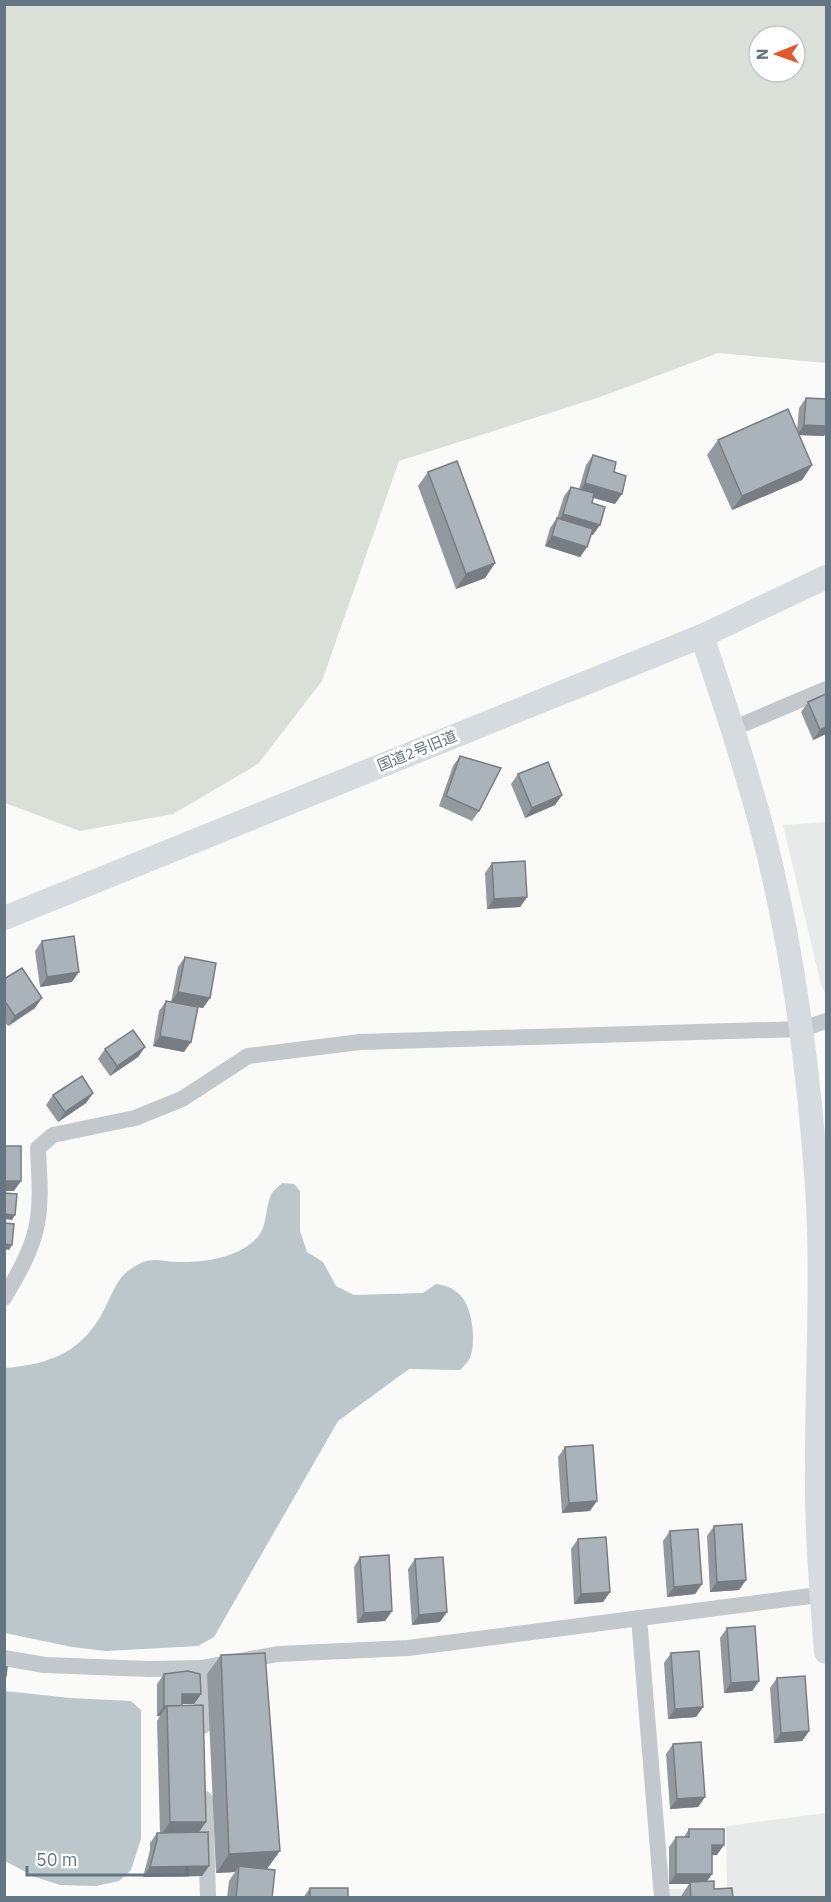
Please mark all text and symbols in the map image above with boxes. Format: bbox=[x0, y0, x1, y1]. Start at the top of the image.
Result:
north arrow bbox=[747, 24, 807, 84]
text: N bbox=[752, 48, 772, 60]
street label: 国道2号旧道 bbox=[374, 726, 459, 775]
scale bar bbox=[27, 1839, 188, 1877]
text: 50 m bbox=[36, 1848, 78, 1871]

